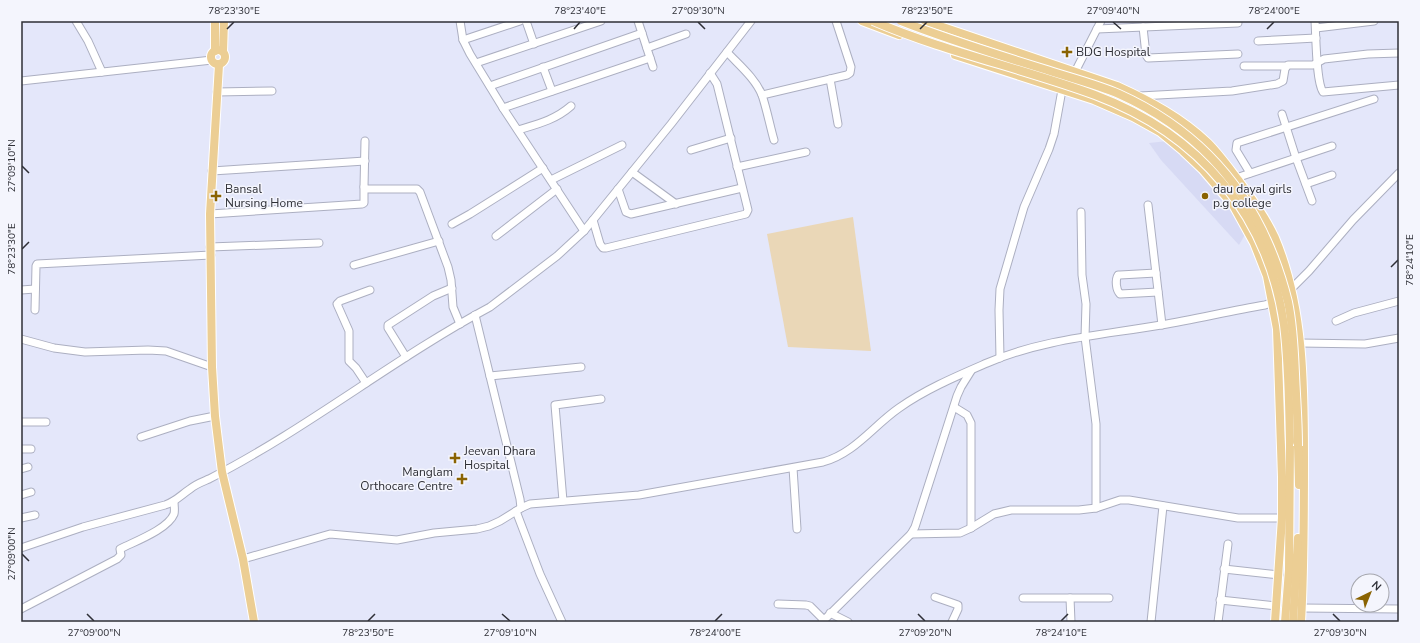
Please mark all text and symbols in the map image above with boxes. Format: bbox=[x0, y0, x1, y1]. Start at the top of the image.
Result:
text: 78°23'30"E bbox=[208, 4, 260, 18]
text: 78°23'40"E bbox=[554, 4, 606, 18]
text: 27°09'30"N bbox=[671, 4, 725, 18]
text: 78°23'50"E bbox=[901, 4, 953, 18]
text: 27°09'40"N bbox=[1086, 4, 1140, 18]
text: 78°24'00"E bbox=[1248, 4, 1300, 18]
place label: BDG Hospital bbox=[1076, 44, 1151, 60]
marker: BDG Hospital bbox=[1061, 46, 1073, 58]
text: 27°09'10"N bbox=[5, 139, 19, 193]
place label: Bansal Nursing Home bbox=[225, 181, 303, 211]
place label: dau dayal girls p.g college bbox=[1213, 181, 1292, 211]
marker: Bansal Nursing Home bbox=[210, 190, 222, 202]
marker: dau dayal girls p.g college bbox=[1200, 191, 1210, 201]
text: 78°23'30"E bbox=[5, 223, 19, 275]
text: 78°24'10"E bbox=[1403, 234, 1417, 286]
place label: Jeevan Dhara Hospital bbox=[463, 443, 536, 473]
marker: Jeevan Dhara Hospital bbox=[449, 452, 461, 464]
place label: Manglam Orthocare Centre bbox=[360, 464, 453, 494]
marker: Manglam Orthocare Centre bbox=[456, 473, 468, 485]
text: 27°09'00"N bbox=[5, 527, 19, 581]
north arrow bbox=[1350, 573, 1390, 613]
text: N bbox=[1368, 578, 1385, 594]
text: 27°09'00"N bbox=[67, 626, 121, 640]
text: 78°23'50"E bbox=[342, 626, 394, 640]
text: 27°09'10"N bbox=[483, 626, 537, 640]
text: 78°24'00"E bbox=[689, 626, 741, 640]
text: 27°09'20"N bbox=[898, 626, 952, 640]
text: 78°24'10"E bbox=[1035, 626, 1087, 640]
text: 27°09'30"N bbox=[1313, 626, 1367, 640]

